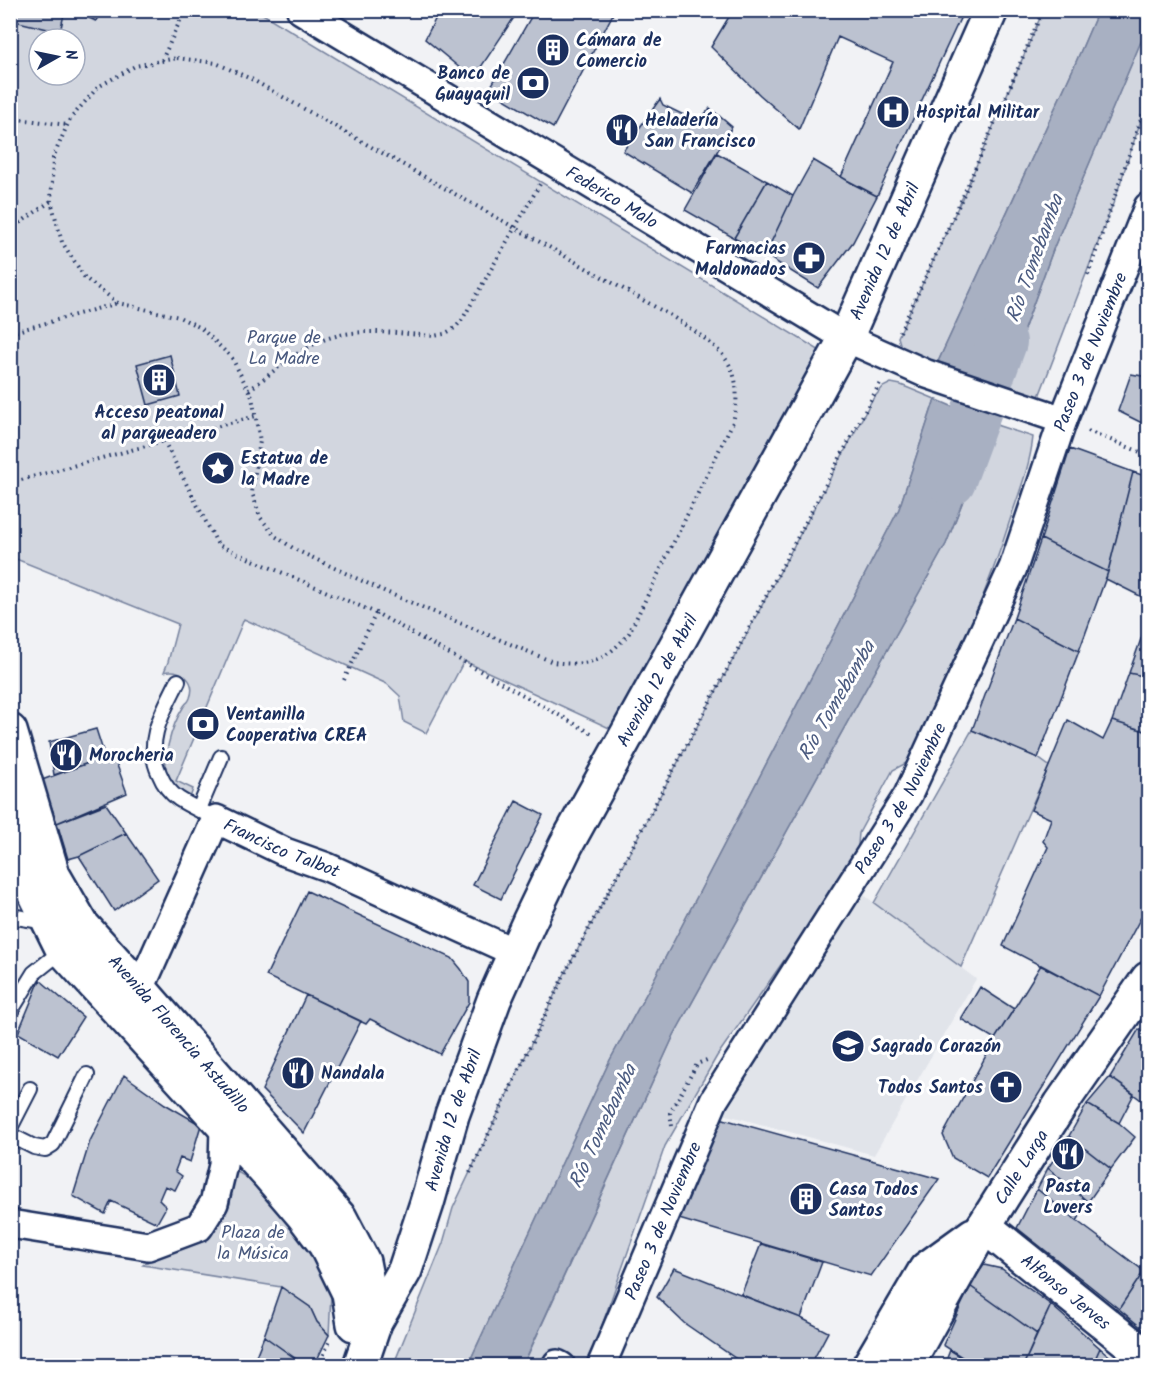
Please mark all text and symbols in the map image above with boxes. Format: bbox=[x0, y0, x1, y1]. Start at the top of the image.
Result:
north arrow bbox=[27, 27, 87, 87]
place label: Cámara de Comercio bbox=[576, 27, 662, 77]
building icon: Cámara de Comercio bbox=[535, 32, 571, 68]
text: N bbox=[57, 48, 83, 62]
place label: Banco de Guayaquil bbox=[435, 60, 510, 110]
bank icon: Banco de Guayaquil bbox=[515, 65, 551, 101]
hospital icon: Hospital Militar bbox=[875, 94, 911, 130]
place label: Hospital Militar bbox=[916, 99, 1041, 128]
place label: Heladería San Francisco bbox=[645, 107, 755, 157]
restaurant icon: Heladería San Francisco bbox=[604, 112, 640, 148]
street label: Federico Malo bbox=[559, 159, 663, 238]
street label: Avenida 12 de Abril bbox=[843, 178, 929, 325]
water label: Río Tomebamba bbox=[998, 189, 1074, 327]
place label: Farmacias Maldonados bbox=[695, 235, 787, 285]
pharmacy icon: Farmacias Maldonados bbox=[791, 240, 827, 276]
street label: Paseo 3 de Noviembre bbox=[1047, 269, 1136, 436]
park label: Parque de La Madre bbox=[247, 324, 321, 374]
building icon: Acceso peatonal al parqueadero bbox=[141, 362, 177, 398]
place label: Acceso peatonal al parqueadero bbox=[94, 399, 224, 449]
place label: Estatua de la Madre bbox=[241, 445, 328, 495]
place icon: Estatua de la Madre bbox=[200, 450, 236, 486]
street label: Avenida 12 de Abril bbox=[610, 609, 707, 753]
water label: Río Tomebamba bbox=[790, 634, 886, 767]
place label: Ventanilla Cooperativa CREA bbox=[226, 701, 367, 751]
bank icon: Ventanilla Cooperativa CREA bbox=[185, 706, 221, 742]
street label: Paseo 3 de Noviembre bbox=[848, 719, 955, 881]
restaurant icon: Morocheria bbox=[48, 737, 84, 773]
place label: Morocheria bbox=[89, 742, 174, 771]
street label: Francisco Talbot bbox=[218, 812, 345, 887]
street label: Avenida Florencia Astudillo bbox=[100, 949, 256, 1121]
school or university icon: Sagrado Corazón bbox=[830, 1028, 866, 1064]
place label: Sagrado Corazón bbox=[871, 1033, 1001, 1062]
street label: Avenida 12 de Abril bbox=[418, 1045, 491, 1195]
restaurant icon: Nandala bbox=[280, 1055, 316, 1091]
water label: Río Tomebamba bbox=[561, 1058, 647, 1194]
place label: Nandala bbox=[321, 1060, 384, 1089]
church icon: Todos Santos bbox=[988, 1069, 1024, 1105]
place label: Todos Santos bbox=[878, 1074, 984, 1103]
street label: Calle Larga bbox=[988, 1124, 1057, 1211]
restaurant icon: Pasta Lovers bbox=[1050, 1136, 1086, 1172]
street label: Paseo 3 de Noviembre bbox=[618, 1138, 711, 1305]
place label: Pasta Lovers bbox=[1043, 1173, 1093, 1223]
place label: Casa Todos Santos bbox=[829, 1176, 919, 1226]
building icon: Casa Todos Santos bbox=[788, 1181, 824, 1217]
park label: Plaza de la Música bbox=[217, 1219, 289, 1269]
street label: Alfonso Jerves bbox=[1013, 1248, 1117, 1339]

